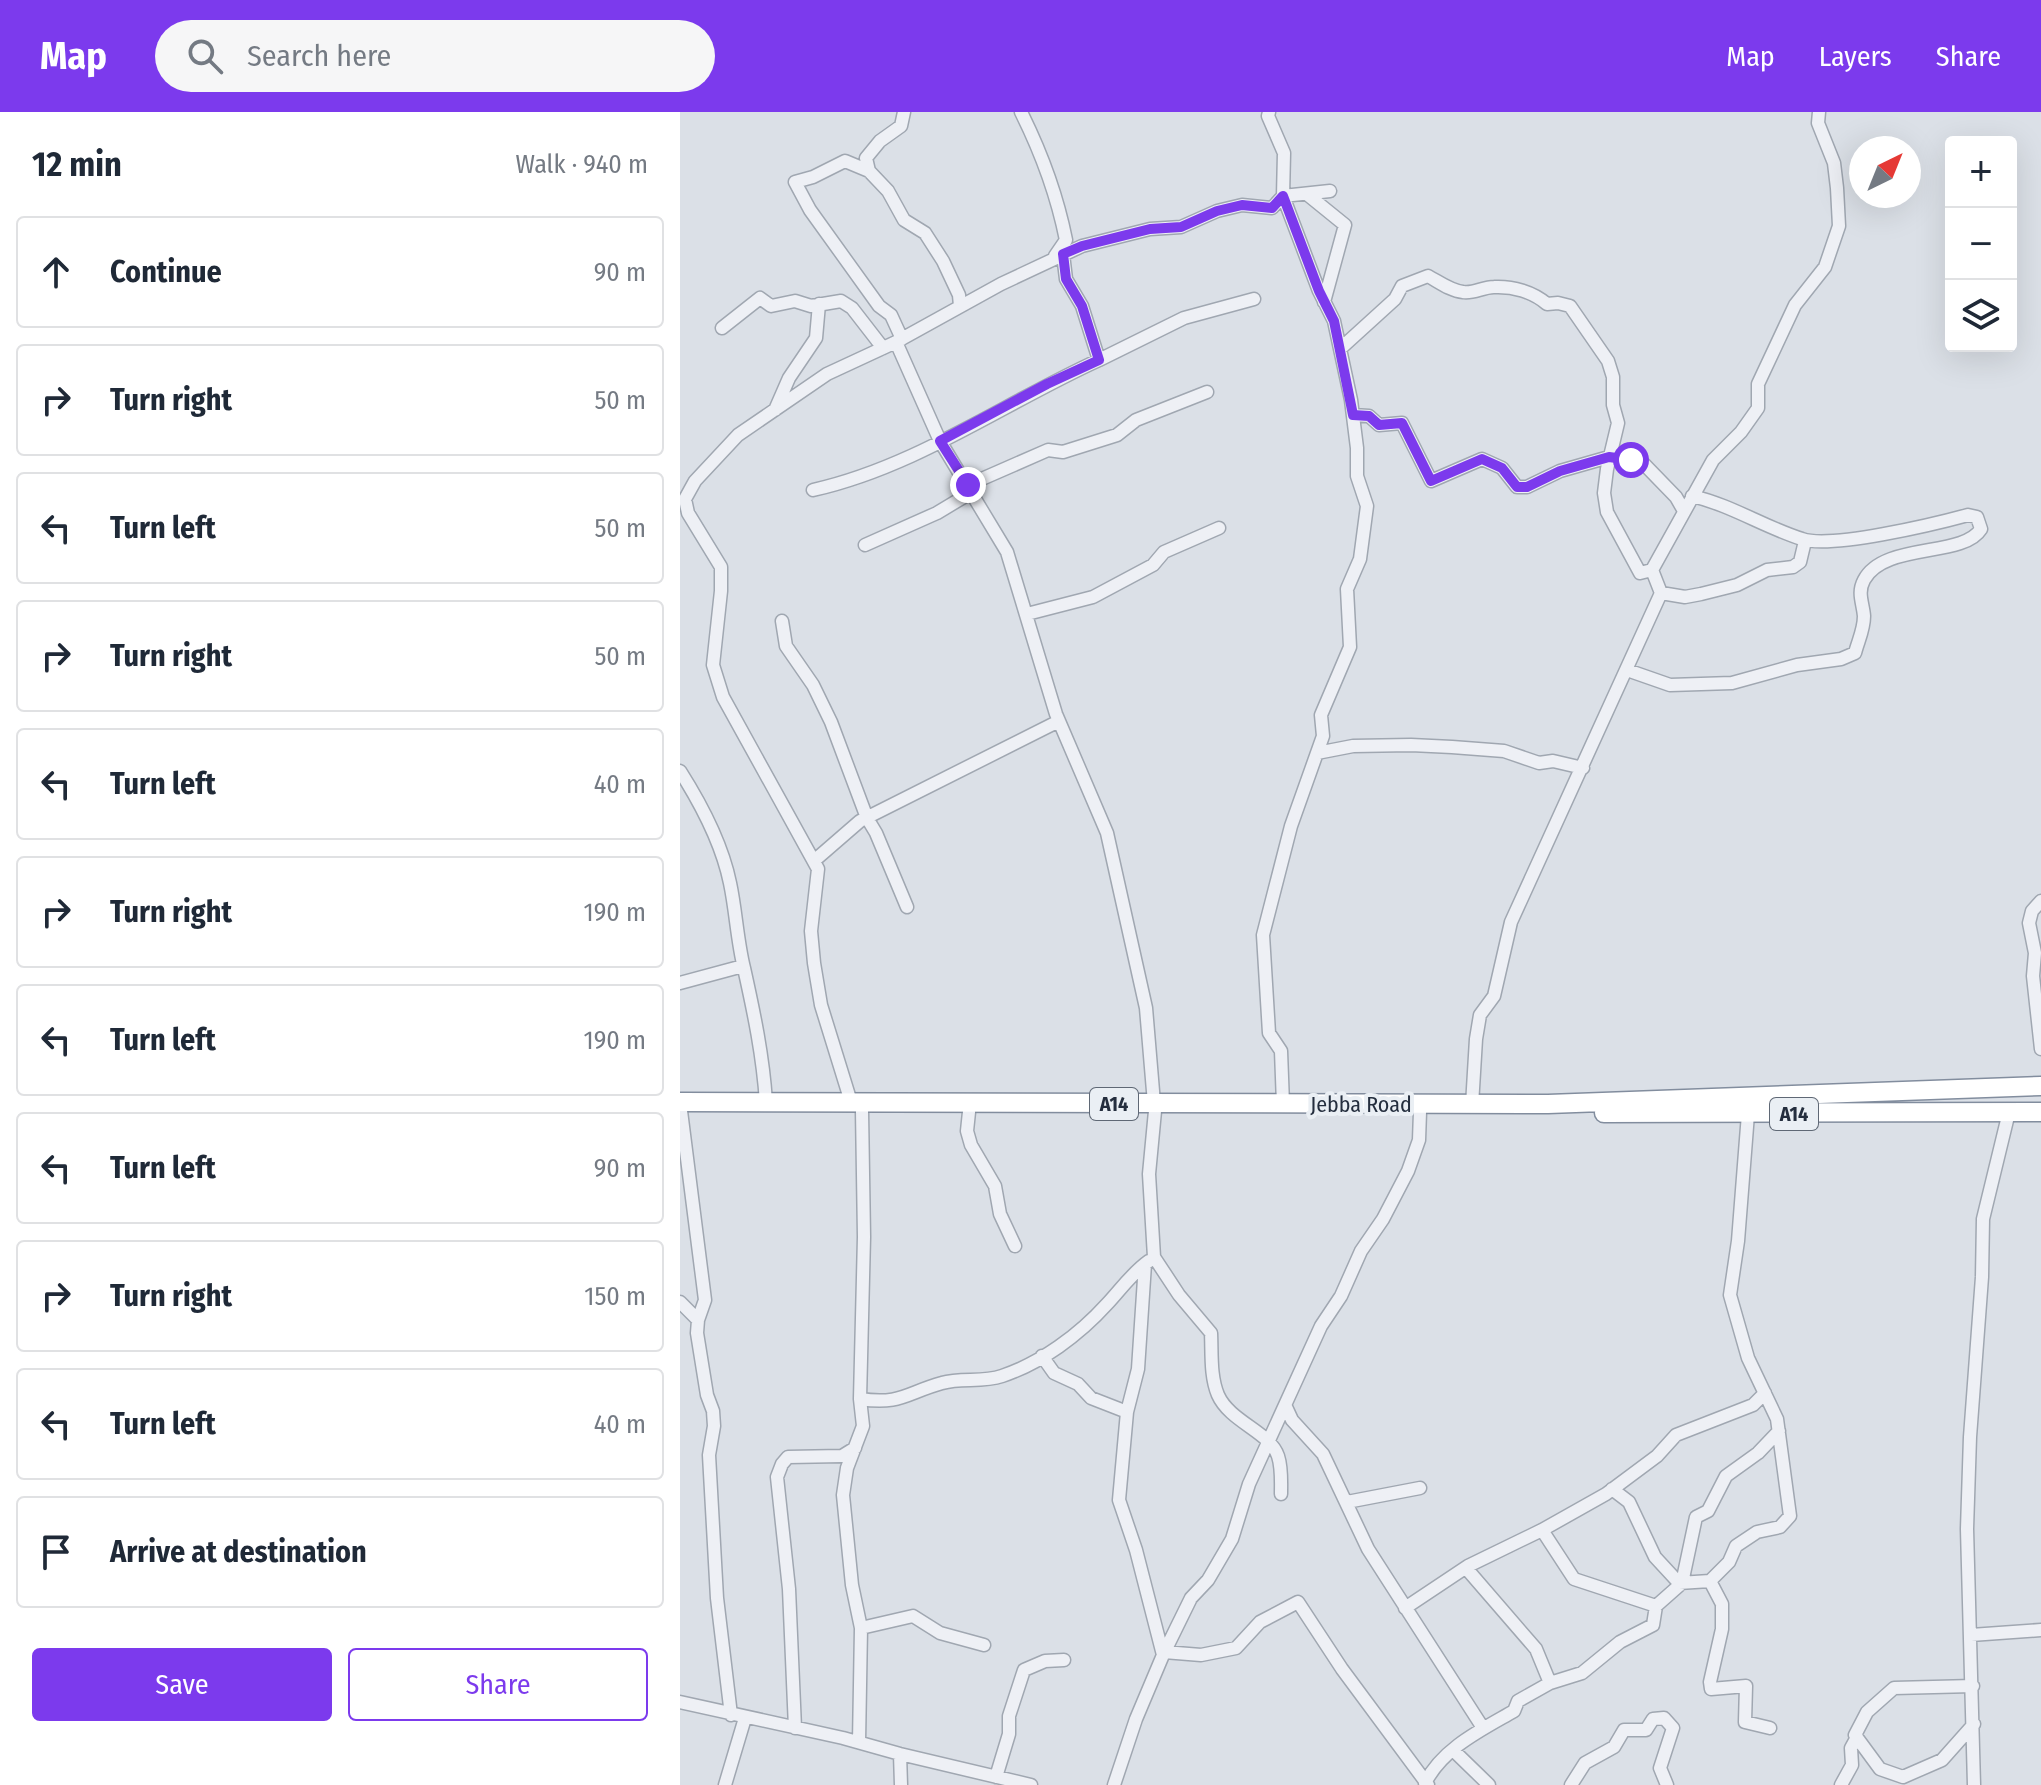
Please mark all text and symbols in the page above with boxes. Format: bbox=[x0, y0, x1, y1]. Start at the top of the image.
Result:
search box bbox=[155, 20, 715, 92]
text: Map bbox=[40, 33, 107, 79]
icon: search bbox=[183, 34, 227, 78]
text: Search here bbox=[247, 38, 391, 74]
text: Map bbox=[1726, 40, 1775, 73]
text: Layers bbox=[1819, 40, 1892, 73]
text: Share bbox=[1936, 40, 2001, 73]
north arrow bbox=[1849, 136, 1921, 208]
map controls bbox=[1945, 136, 2017, 352]
button: + bbox=[1945, 136, 2017, 208]
text: 12 min bbox=[32, 144, 122, 185]
text: Walk · 940 m bbox=[515, 149, 648, 180]
button: − bbox=[1945, 208, 2017, 280]
icon: ahead bbox=[34, 250, 78, 294]
text: Continue bbox=[110, 254, 222, 290]
text: 90 m bbox=[594, 257, 646, 288]
button: layers bbox=[1945, 280, 2017, 352]
icon: right bbox=[34, 378, 78, 422]
text: Turn right bbox=[110, 382, 232, 418]
text: 50 m bbox=[594, 385, 646, 416]
route start bbox=[1613, 442, 1649, 478]
route end bbox=[950, 467, 986, 503]
icon: left bbox=[34, 506, 78, 550]
text: Turn left bbox=[110, 510, 216, 546]
text: 50 m bbox=[594, 513, 646, 544]
icon: right bbox=[34, 634, 78, 678]
text: Turn right bbox=[110, 638, 232, 674]
text: 50 m bbox=[594, 641, 646, 672]
icon: left bbox=[34, 762, 78, 806]
text: Turn left bbox=[110, 766, 216, 802]
text: 40 m bbox=[594, 769, 646, 800]
icon: right bbox=[34, 890, 78, 934]
text: Turn right bbox=[110, 894, 232, 930]
text: 190 m bbox=[584, 897, 646, 928]
icon: left bbox=[34, 1018, 78, 1062]
text: Turn left bbox=[110, 1022, 216, 1058]
text: 190 m bbox=[584, 1025, 646, 1056]
road number: A14 bbox=[1090, 1088, 1138, 1120]
street label: Jebba Road bbox=[1310, 1091, 1412, 1118]
road number: A14 bbox=[1770, 1098, 1818, 1130]
icon: left bbox=[34, 1146, 78, 1190]
text: Turn left bbox=[110, 1150, 216, 1186]
text: 90 m bbox=[594, 1153, 646, 1184]
icon: right bbox=[34, 1274, 78, 1318]
text: Turn right bbox=[110, 1278, 232, 1314]
text: 150 m bbox=[584, 1281, 646, 1312]
icon: left bbox=[34, 1402, 78, 1446]
text: Turn left bbox=[110, 1406, 216, 1442]
text: 40 m bbox=[594, 1409, 646, 1440]
icon: arrive bbox=[34, 1530, 78, 1574]
text: Arrive at destination bbox=[110, 1534, 367, 1570]
button: Save bbox=[32, 1648, 332, 1721]
button: Share bbox=[348, 1648, 648, 1721]

